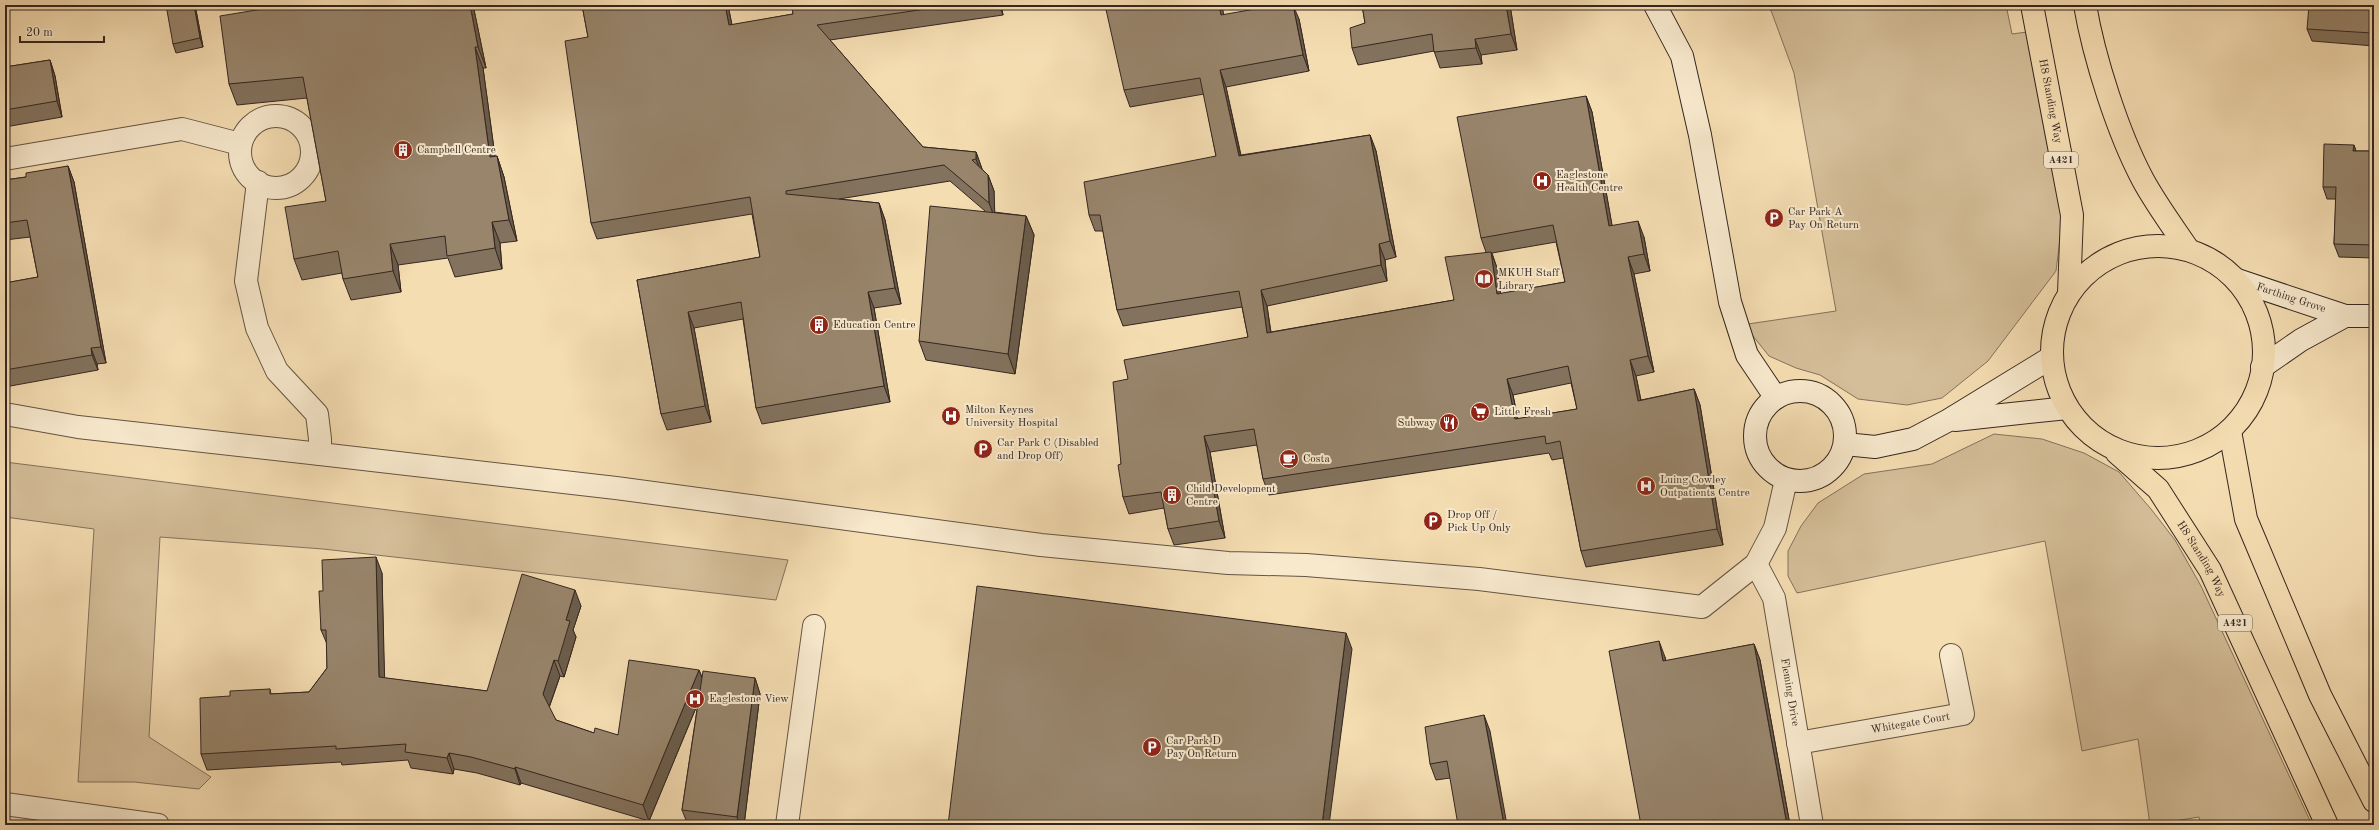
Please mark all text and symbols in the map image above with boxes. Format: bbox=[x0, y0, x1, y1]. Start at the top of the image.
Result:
scale bar bbox=[20, 18, 104, 44]
text: 20 m bbox=[26, 27, 53, 39]
street label: H8 Standing Way bbox=[2037, 58, 2064, 145]
building icon: Campbell Centre bbox=[392, 139, 414, 161]
place label: Campbell Centre bbox=[417, 145, 496, 156]
road number: A421 bbox=[2044, 152, 2078, 168]
hospital icon: Eaglestone Health Centre bbox=[1531, 170, 1553, 192]
place label: Eaglestone Health Centre bbox=[1556, 170, 1623, 194]
parking icon: Car Park A Pay On Return bbox=[1763, 207, 1785, 229]
place label: Car Park A Pay On Return bbox=[1788, 207, 1859, 231]
library icon: MKUH Staff Library bbox=[1473, 268, 1495, 290]
place label: MKUH Staff Library bbox=[1498, 268, 1560, 292]
street label: Farthing Grove bbox=[2255, 281, 2327, 315]
building icon: Education Centre bbox=[808, 314, 830, 336]
place label: Education Centre bbox=[833, 320, 916, 331]
supermarket icon: Little Fresh bbox=[1469, 401, 1491, 423]
hospital icon: Milton Keynes University Hospital bbox=[940, 405, 962, 427]
place label: Milton Keynes University Hospital bbox=[965, 405, 1058, 429]
place label: Little Fresh bbox=[1494, 407, 1551, 418]
restaurant icon: Subway bbox=[1438, 412, 1460, 434]
place label: Subway bbox=[1398, 418, 1435, 429]
parking icon: Car Park C (Disabled and Drop Off) bbox=[972, 438, 994, 460]
place label: Car Park C (Disabled and Drop Off) bbox=[997, 438, 1099, 462]
cafe icon: Costa bbox=[1278, 448, 1300, 470]
place label: Costa bbox=[1303, 454, 1330, 465]
hospital icon: Luing Cowley Outpatients Centre bbox=[1635, 475, 1657, 497]
place label: Luing Cowley Outpatients Centre bbox=[1660, 475, 1750, 499]
building icon: Child Development Centre bbox=[1161, 484, 1183, 506]
place label: Child Development Centre bbox=[1186, 484, 1276, 508]
parking icon: Drop Off / Pick Up Only bbox=[1422, 510, 1444, 532]
place label: Drop Off / Pick Up Only bbox=[1447, 510, 1511, 534]
street label: H8 Standing Way bbox=[2175, 519, 2227, 599]
road number: A421 bbox=[2218, 615, 2252, 631]
street label: Fleming Drive bbox=[1779, 657, 1801, 727]
hospital icon: Eaglestone View bbox=[684, 688, 706, 710]
place label: Eaglestone View bbox=[709, 694, 789, 705]
street label: Whitegate Court bbox=[1870, 711, 1951, 736]
parking icon: Car Park D Pay On Return bbox=[1141, 736, 1163, 758]
place label: Car Park D Pay On Return bbox=[1166, 736, 1237, 760]

